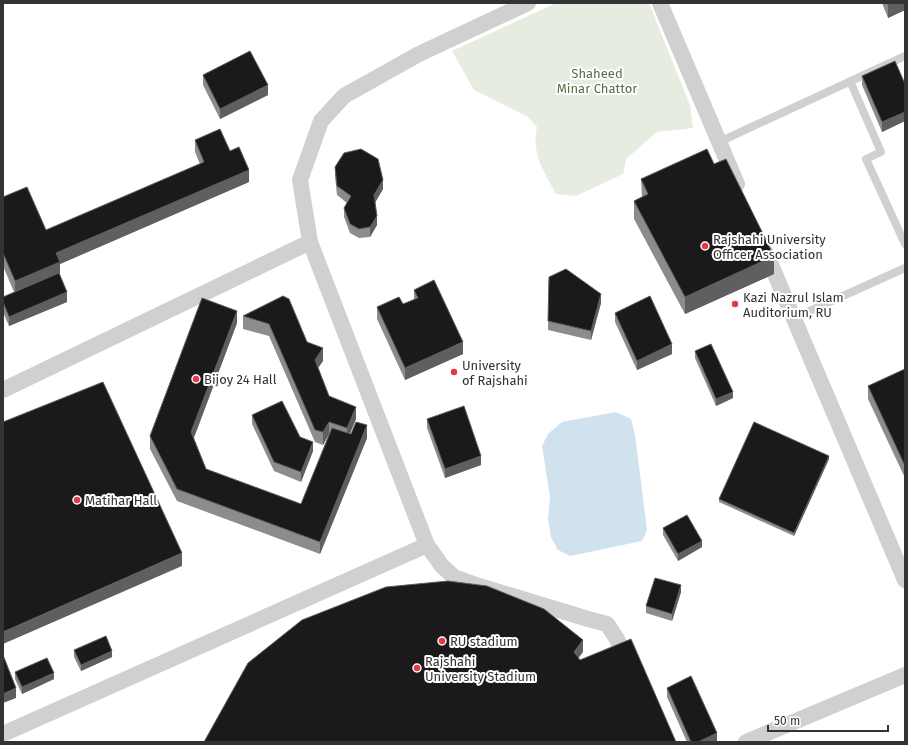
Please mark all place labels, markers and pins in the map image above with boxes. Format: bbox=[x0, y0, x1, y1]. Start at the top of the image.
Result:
place label: Rajshahi University Officer Association bbox=[713, 232, 826, 262]
marker: Rajshahi University Officer Association bbox=[700, 241, 710, 251]
place label: Kazi Nazrul Islam Auditorium, RU bbox=[743, 290, 844, 320]
marker: Kazi Nazrul Islam Auditorium, RU bbox=[730, 299, 740, 309]
place label: University of Rajshahi bbox=[462, 358, 528, 388]
marker: University of Rajshahi bbox=[449, 367, 459, 377]
place label: Bijoy 24 Hall bbox=[204, 372, 277, 387]
marker: Bijoy 24 Hall bbox=[191, 374, 201, 384]
place label: Matihar Hall bbox=[85, 493, 157, 508]
marker: Matihar Hall bbox=[72, 495, 82, 505]
place label: RU stadium bbox=[450, 634, 518, 649]
marker: RU stadium bbox=[437, 636, 447, 646]
place label: Rajshahi University Stadium bbox=[425, 654, 536, 684]
marker: Rajshahi University Stadium bbox=[412, 663, 422, 673]

